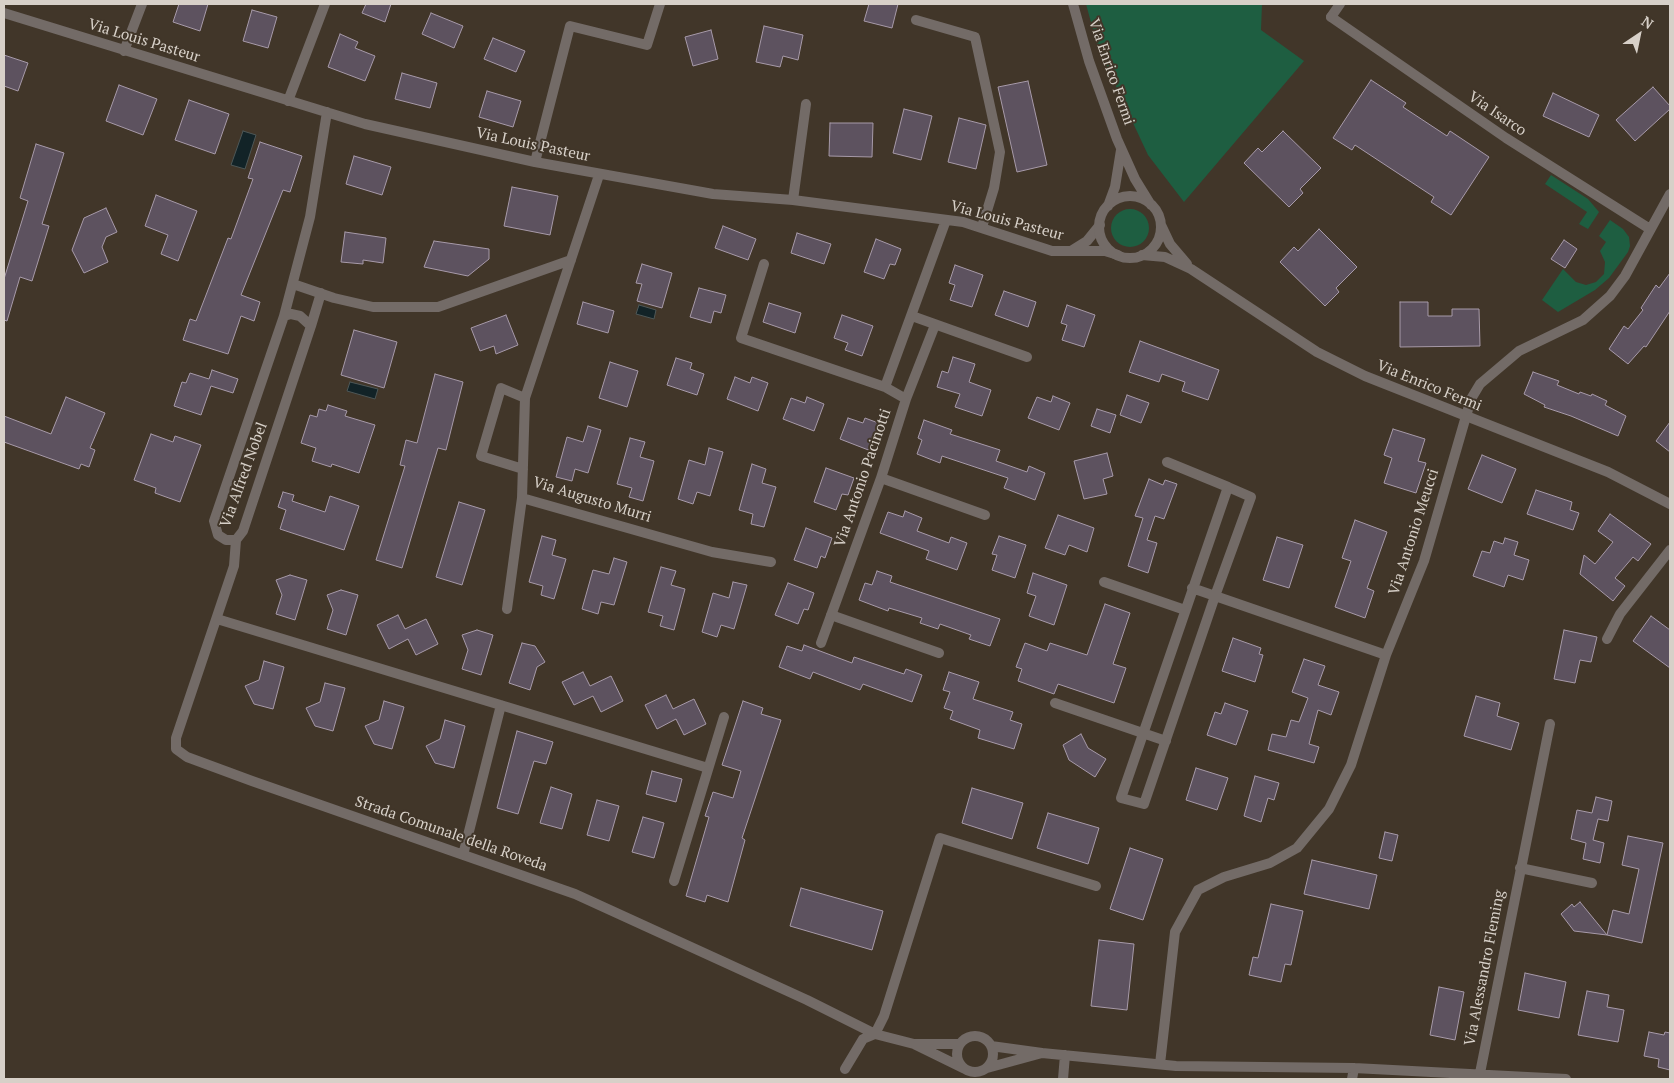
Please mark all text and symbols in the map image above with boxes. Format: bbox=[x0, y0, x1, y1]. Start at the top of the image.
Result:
north arrow bbox=[1614, 10, 1664, 60]
text: N bbox=[1638, 11, 1657, 33]
street label: Via Louis Pasteur bbox=[86, 15, 202, 67]
street label: Via Enrico Fermi bbox=[1084, 16, 1138, 128]
street label: Via Isarco bbox=[1465, 88, 1529, 140]
street label: Via Louis Pasteur bbox=[474, 124, 592, 166]
street label: Via Louis Pasteur bbox=[949, 197, 1065, 245]
street label: Via Enrico Fermi bbox=[1374, 357, 1484, 415]
street label: Via Antonio Pacinotti bbox=[831, 406, 895, 550]
street label: Via Alfred Nobel bbox=[217, 420, 271, 530]
street label: Via Antonio Meucci bbox=[1385, 467, 1443, 597]
street label: Via Augusto Murri bbox=[531, 473, 653, 527]
street label: Strada Comunale della Roveda bbox=[353, 793, 549, 875]
street label: Via Alessandro Fleming bbox=[1461, 889, 1509, 1047]

